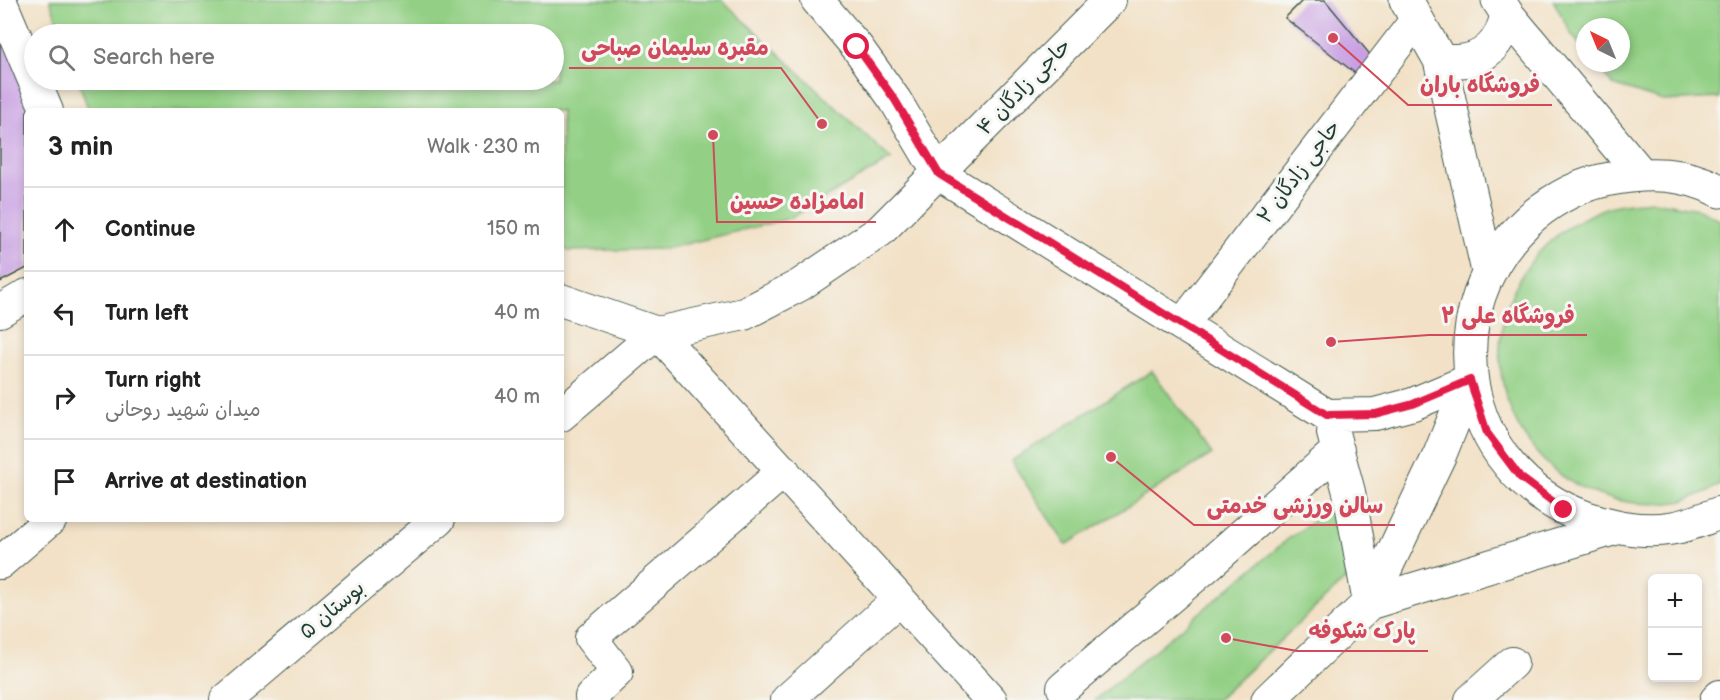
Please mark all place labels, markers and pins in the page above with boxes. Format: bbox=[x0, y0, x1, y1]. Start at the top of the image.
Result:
callout: مقبره سلیمان صباحی bbox=[569, 28, 781, 68]
callout: فروشگاه باران bbox=[1408, 65, 1552, 105]
callout: امامزاده حسین bbox=[717, 182, 876, 222]
callout: فروشگاه علی ۲ bbox=[1429, 295, 1587, 335]
callout: سالن ورزشی خدمتی bbox=[1194, 485, 1395, 525]
callout: پارک شکوفه bbox=[1297, 611, 1428, 651]

